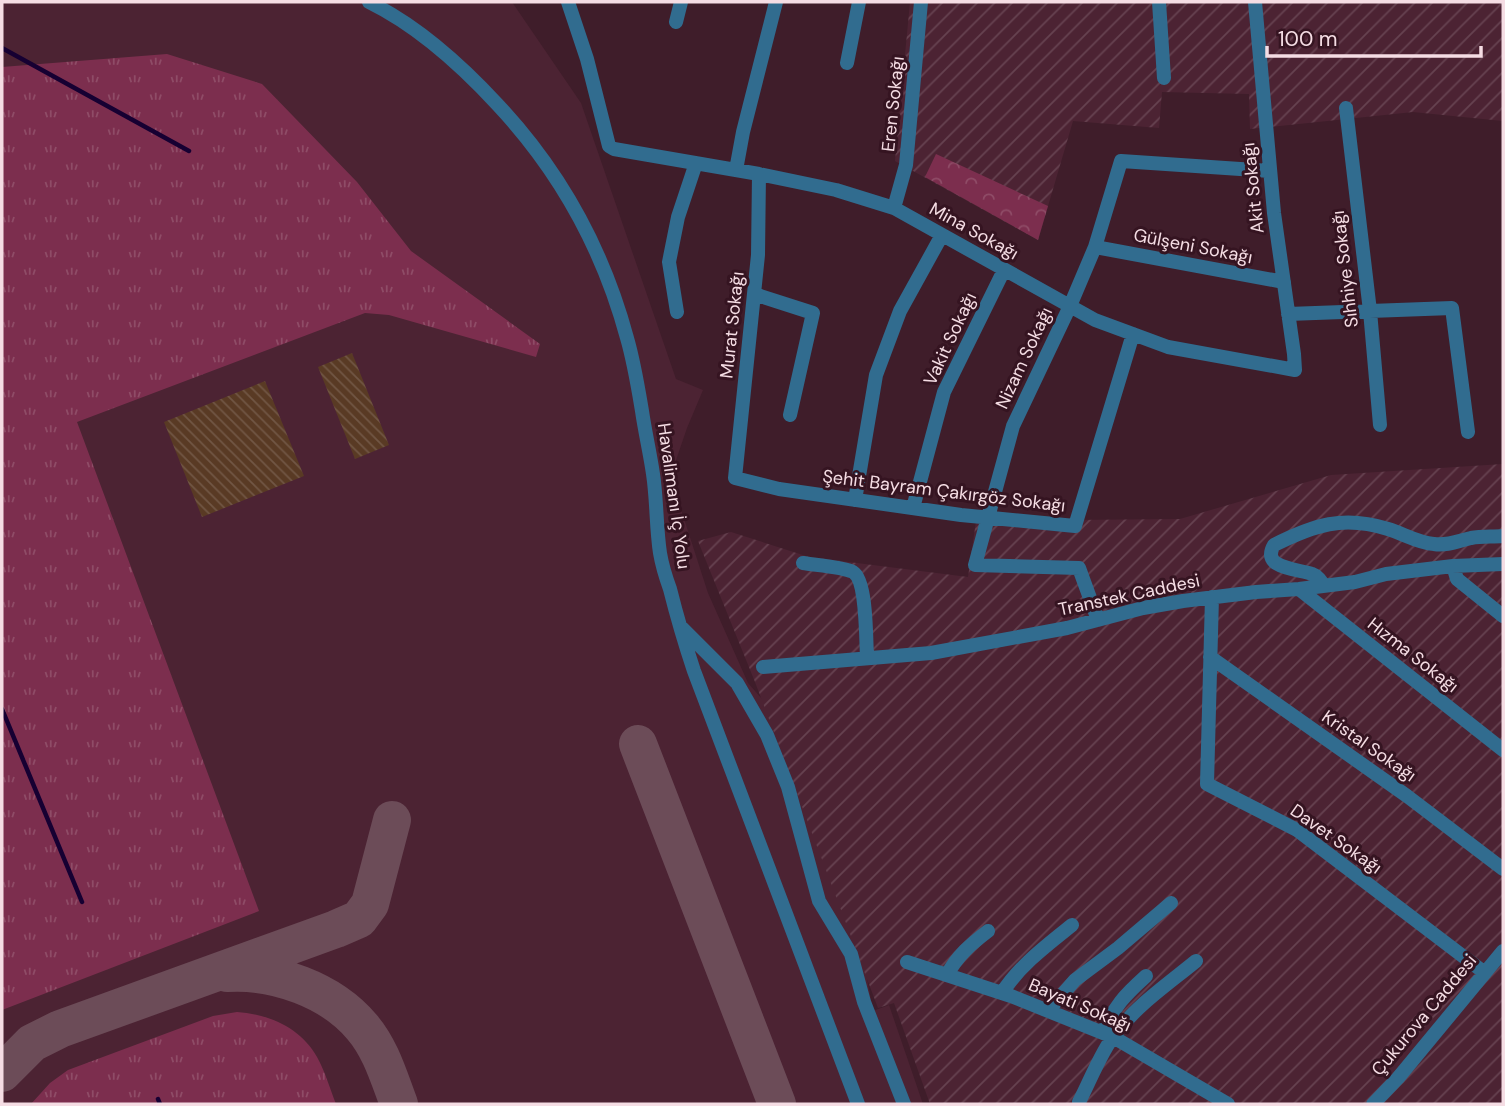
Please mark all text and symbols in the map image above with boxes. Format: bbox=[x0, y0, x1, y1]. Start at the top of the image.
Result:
scale bar bbox=[1267, 14, 1480, 58]
text: 100 m bbox=[1278, 25, 1338, 53]
street label: Eren Sokağı bbox=[876, 55, 910, 153]
street label: Akit Sokağı bbox=[1236, 141, 1270, 235]
street label: Mina Sokağı bbox=[925, 197, 1023, 265]
street label: Sıhhiye Sokağı bbox=[1326, 209, 1364, 329]
street label: Gülşeni Sokağı bbox=[1131, 223, 1255, 269]
street label: Murat Sokağı bbox=[714, 270, 750, 380]
street label: Vakit Sokağı bbox=[918, 289, 982, 389]
street label: Nizam Sokağı bbox=[990, 303, 1058, 413]
street label: Havalimanı İç Yolu bbox=[652, 422, 696, 570]
street label: Şehit Bayram Çakırgöz Sokağı bbox=[821, 464, 1067, 518]
street label: Transtek Caddesi bbox=[1056, 568, 1202, 622]
street label: Hızma Sokağı bbox=[1363, 612, 1463, 698]
street label: Kristal Sokağı bbox=[1317, 705, 1421, 787]
street label: Davet Sokağı bbox=[1285, 799, 1387, 879]
street label: Çukurova Caddesi bbox=[1366, 949, 1482, 1081]
street label: Bayati Sokağı bbox=[1025, 973, 1135, 1037]

